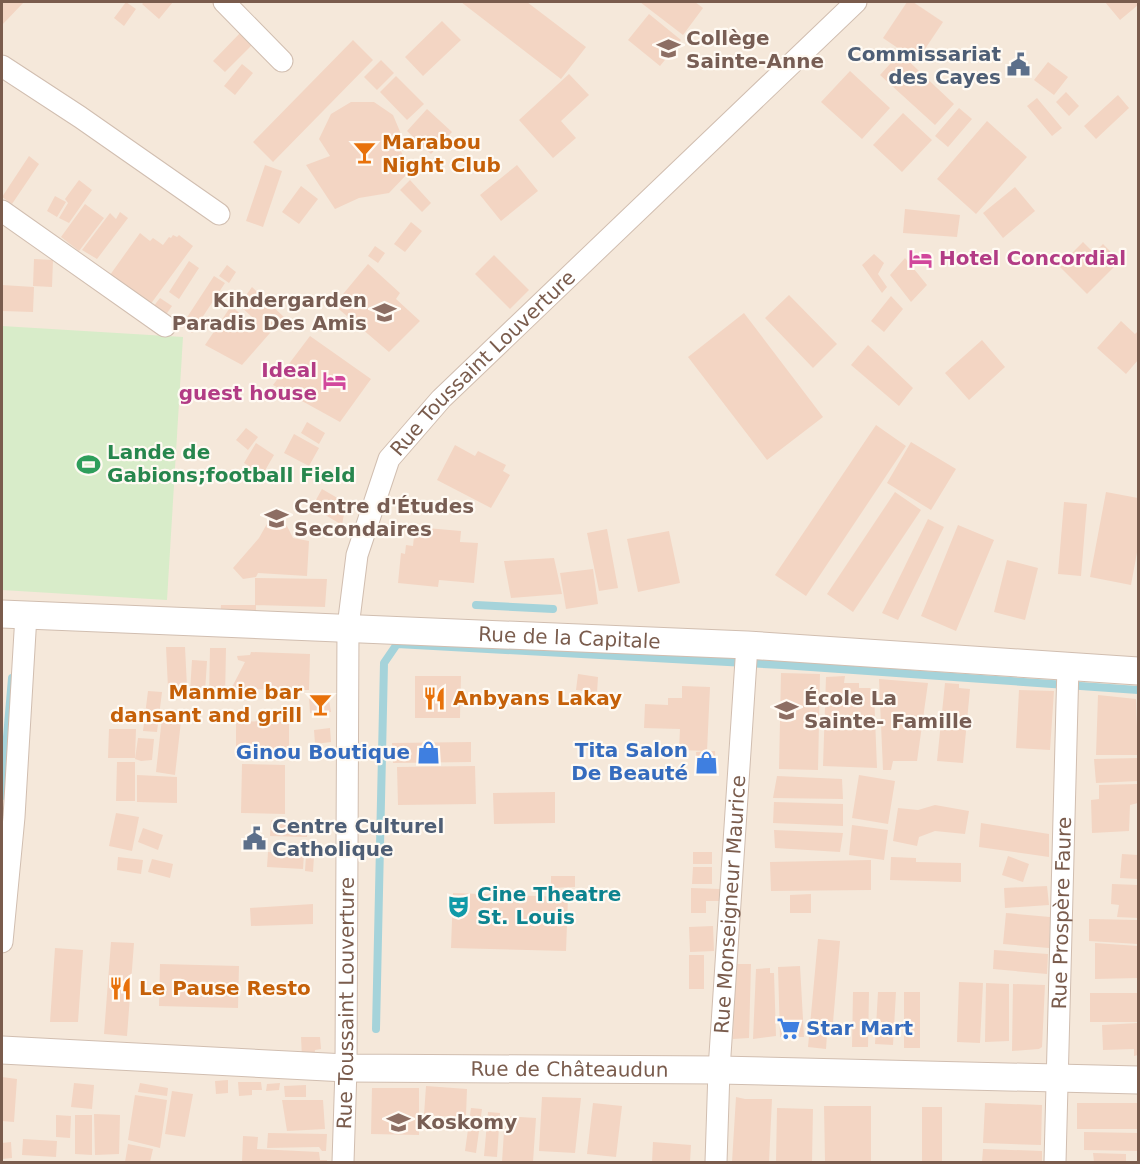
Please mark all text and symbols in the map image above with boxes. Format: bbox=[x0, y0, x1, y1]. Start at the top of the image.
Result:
place label: Collège Sainte-Anne bbox=[686, 26, 824, 73]
school or university icon: Collège Sainte-Anne bbox=[655, 36, 681, 62]
place label: Commissariat des Cayes bbox=[847, 42, 1001, 89]
public building icon: Commissariat des Cayes bbox=[1006, 52, 1032, 78]
place label: Marabou Night Club bbox=[382, 130, 501, 177]
bar icon: Marabou Night Club bbox=[351, 140, 377, 166]
hotel icon: Hotel Concordial bbox=[908, 245, 934, 271]
place label: Hotel Concordial bbox=[939, 246, 1126, 270]
street label: Rue Toussaint Louverture bbox=[385, 265, 580, 461]
place label: Kihdergarden Paradis Des Amis bbox=[172, 288, 367, 335]
school or university icon: Kihdergarden Paradis Des Amis bbox=[372, 299, 398, 325]
place label: Ideal guest house bbox=[179, 358, 317, 405]
hotel icon: Ideal guest house bbox=[322, 368, 348, 394]
place label: Lande de Gabions;football Field bbox=[107, 440, 355, 487]
sports icon: Lande de Gabions;football Field bbox=[76, 451, 102, 477]
place label: Centre d'Études Secondaires bbox=[294, 494, 474, 541]
school or university icon: Centre d'Études Secondaires bbox=[263, 505, 289, 531]
street label: Rue de la Capitale bbox=[478, 622, 661, 653]
place label: Manmie bar dansant and grill bbox=[110, 680, 302, 727]
restaurant icon: Anbyans Lakay bbox=[422, 685, 448, 711]
place label: Anbyans Lakay bbox=[453, 686, 622, 710]
place label: École La Sainte- Famille bbox=[804, 686, 972, 733]
bar icon: Manmie bar dansant and grill bbox=[307, 691, 333, 717]
school or university icon: École La Sainte- Famille bbox=[773, 697, 799, 723]
place label: Tita Salon De Beauté bbox=[571, 738, 688, 785]
shop icon: Ginou Boutique bbox=[415, 739, 441, 765]
place label: Ginou Boutique bbox=[236, 740, 410, 764]
shop icon: Tita Salon De Beauté bbox=[693, 749, 719, 775]
street label: Rue Monseigneur Maurice bbox=[709, 774, 750, 1035]
place label: Centre Culturel Catholique bbox=[272, 814, 444, 861]
street label: Rue Prospère Faure bbox=[1047, 816, 1076, 1010]
public building icon: Centre Culturel Catholique bbox=[241, 825, 267, 851]
street label: Rue Toussaint Louverture bbox=[332, 877, 359, 1130]
place label: Cine Theatre St. Louis bbox=[477, 882, 621, 929]
theatre icon: Cine Theatre St. Louis bbox=[446, 893, 472, 919]
restaurant icon: Le Pause Resto bbox=[108, 975, 134, 1001]
place label: Le Pause Resto bbox=[139, 976, 311, 1000]
supermarket icon: Star Mart bbox=[775, 1015, 801, 1041]
place label: Star Mart bbox=[806, 1016, 914, 1040]
street label: Rue de Châteaudun bbox=[471, 1057, 669, 1082]
school or university icon: Koskomy bbox=[385, 1109, 411, 1135]
place label: Koskomy bbox=[416, 1110, 517, 1134]

